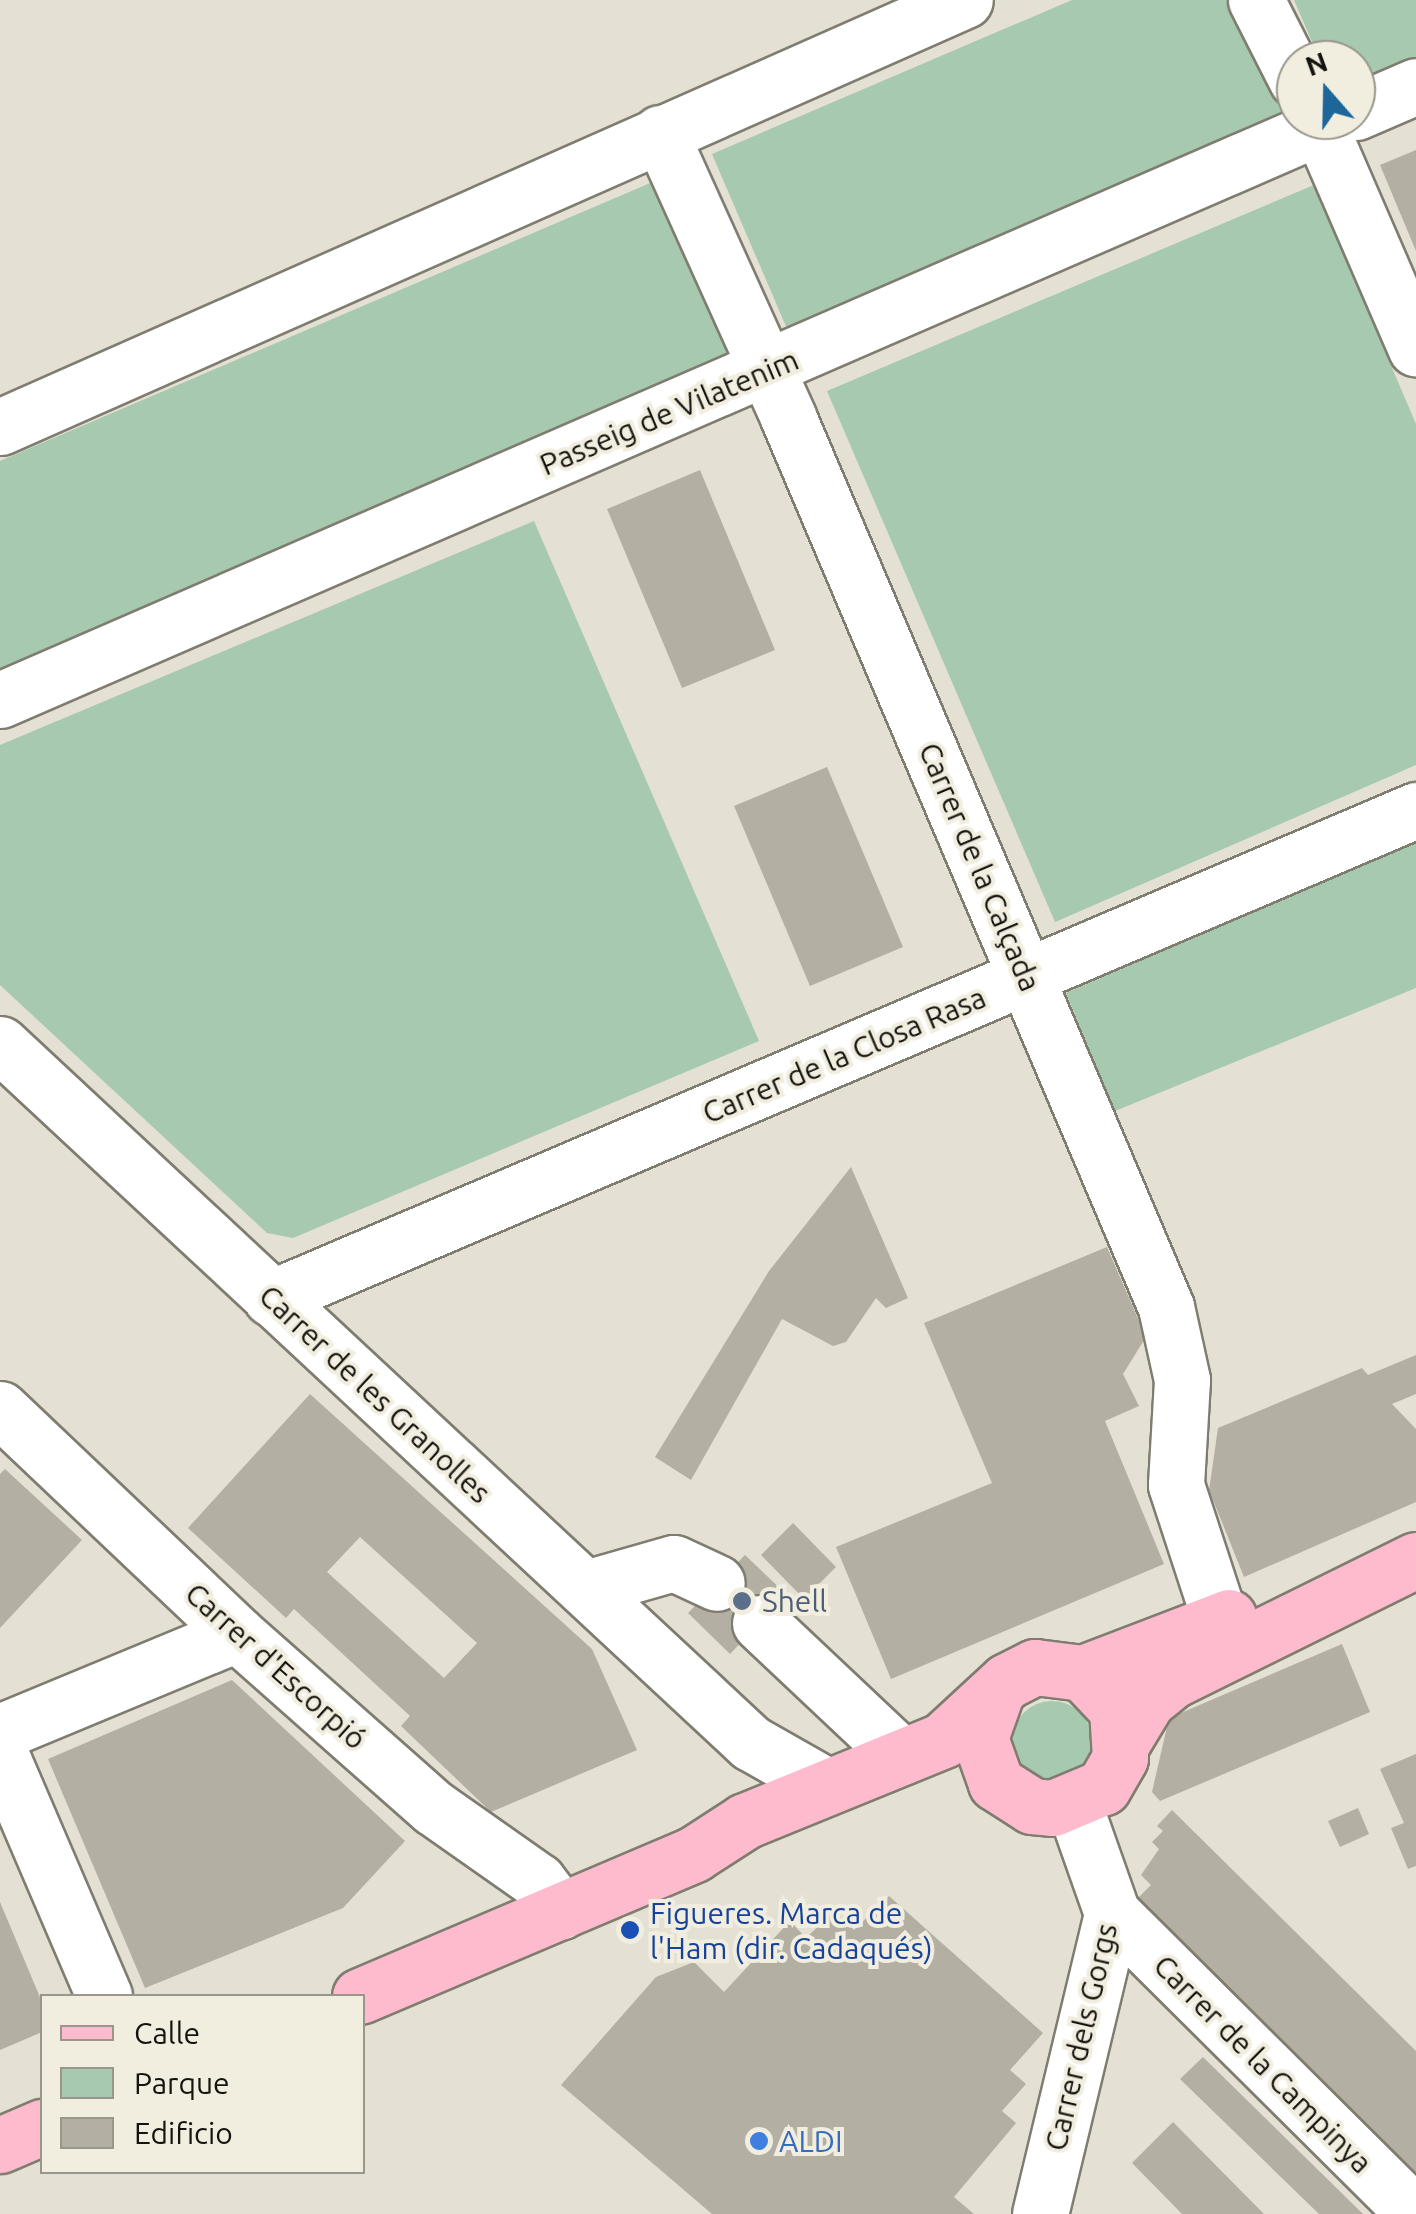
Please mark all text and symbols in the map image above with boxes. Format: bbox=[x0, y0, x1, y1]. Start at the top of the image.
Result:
north arrow bbox=[1276, 40, 1376, 140]
text: N bbox=[1301, 45, 1331, 81]
street label: Passeig de Vilatenim bbox=[534, 341, 804, 483]
street label: Carrer de la Calçada bbox=[911, 737, 1049, 997]
street label: Carrer de la Closa Rasa bbox=[697, 979, 991, 1131]
street label: Carrer de les Granolles bbox=[252, 1277, 498, 1511]
street label: Carrer d'Escorpió bbox=[178, 1575, 374, 1757]
place label: Shell bbox=[762, 1583, 827, 1619]
marker: Shell bbox=[731, 1590, 753, 1612]
place label: Figueres. Marca de l'Ham (dir. Cadaqués) bbox=[650, 1895, 933, 1966]
marker: Figueres. Marca de l'Ham (dir. Cadaqués) bbox=[619, 1919, 641, 1941]
street label: Carrer dels Gorgs bbox=[1037, 1920, 1125, 2154]
street label: Carrer de la Campinya bbox=[1146, 1947, 1380, 2181]
legend bbox=[40, 1994, 365, 2174]
text: Calle bbox=[134, 2016, 200, 2050]
text: Parque bbox=[134, 2066, 230, 2100]
text: Edificio bbox=[134, 2116, 233, 2150]
place label: ALDI bbox=[779, 2123, 843, 2159]
marker: ALDI bbox=[748, 2130, 770, 2152]

